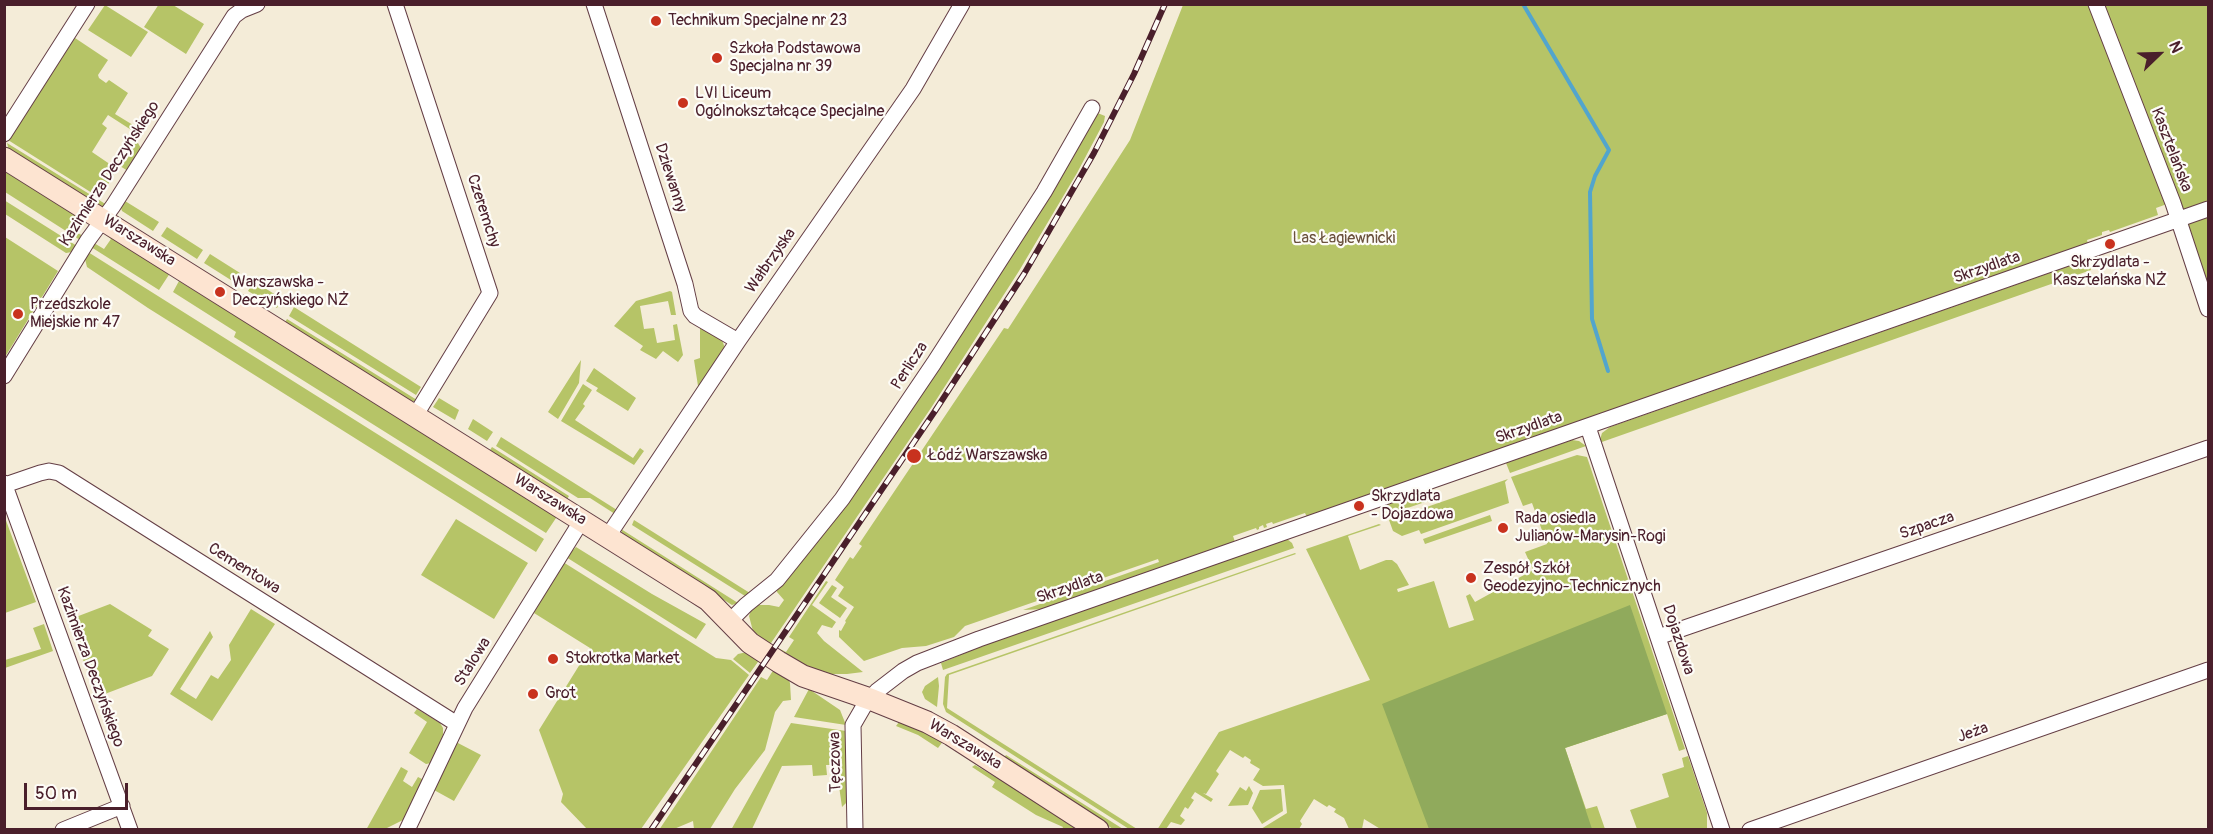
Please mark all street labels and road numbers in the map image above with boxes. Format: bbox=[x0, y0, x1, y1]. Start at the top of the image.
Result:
street label: Kazimierza Deczyńskiego bbox=[56, 98, 164, 250]
street label: Kasztelańska bbox=[2146, 105, 2196, 195]
street label: Dziewanny bbox=[650, 141, 690, 215]
street label: Czeremchy bbox=[462, 172, 504, 250]
street label: Warszawska bbox=[99, 211, 179, 271]
street label: Wałbrzyska bbox=[742, 225, 800, 297]
street label: Skrzydlata bbox=[1951, 248, 2023, 288]
street label: Perlicza bbox=[888, 339, 932, 393]
street label: Skrzydlata bbox=[1493, 408, 1565, 448]
street label: Warszawska bbox=[510, 470, 590, 530]
street label: Szpacza bbox=[1897, 508, 1957, 544]
street label: Cementowa bbox=[204, 539, 284, 599]
street label: Skrzydlata bbox=[1034, 568, 1106, 608]
street label: Kazimierza Deczyńskiego bbox=[52, 584, 128, 750]
street label: Dojazdowa bbox=[1658, 603, 1698, 677]
street label: Stalowa bbox=[451, 634, 495, 690]
street label: Warszawska bbox=[925, 716, 1005, 774]
street label: Jeża bbox=[1955, 719, 1991, 747]
street label: Tęczowa bbox=[826, 732, 846, 792]

